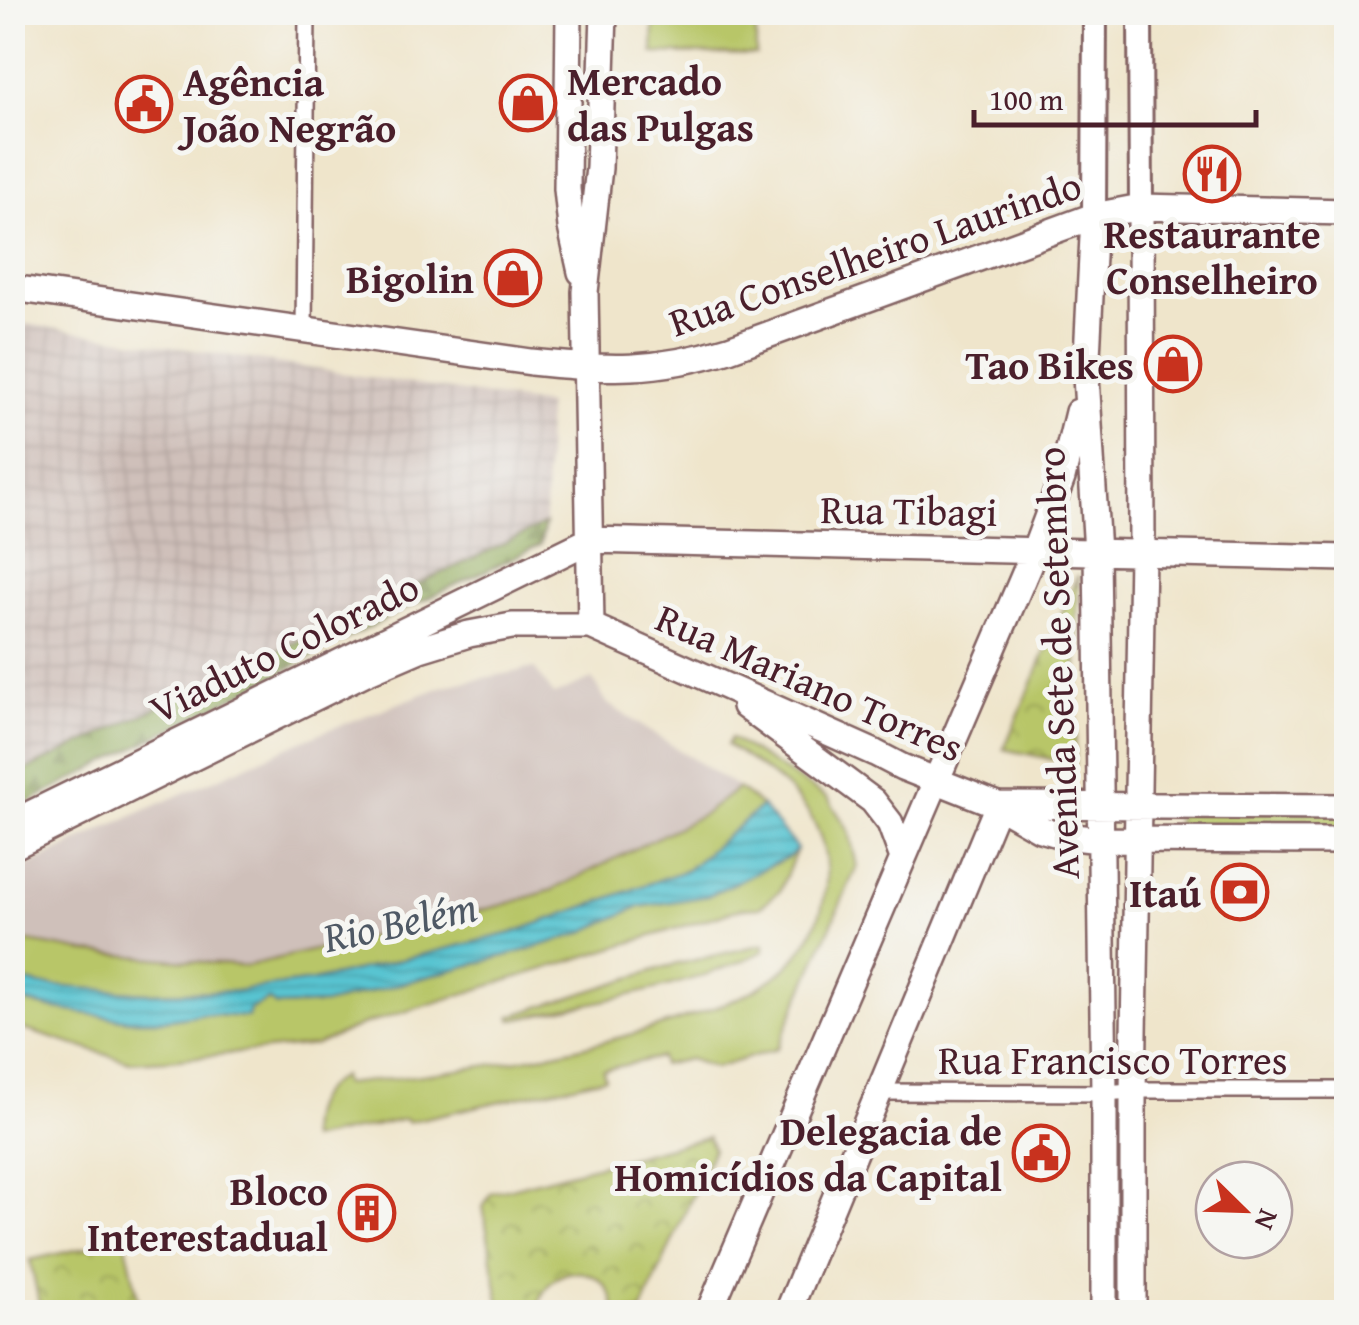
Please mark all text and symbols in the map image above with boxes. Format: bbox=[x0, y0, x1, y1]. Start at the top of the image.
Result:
place label: Mercado das Pulgas bbox=[567, 51, 754, 156]
place label: Agência João Negrão bbox=[177, 52, 396, 157]
scale bar bbox=[974, 65, 1256, 127]
shop icon: Mercado das Pulgas bbox=[498, 73, 558, 133]
public building icon: Agência João Negrão bbox=[114, 74, 174, 134]
text: 100 m bbox=[989, 77, 1064, 121]
restaurant icon: Restaurante Conselheiro bbox=[1182, 144, 1242, 204]
street label: Rua Conselheiro Laurindo bbox=[661, 155, 1089, 351]
place label: Restaurante Conselheiro bbox=[1103, 204, 1321, 309]
shop icon: Bigolin bbox=[483, 248, 543, 308]
place label: Bigolin bbox=[346, 249, 474, 308]
shop icon: Tao Bikes bbox=[1143, 334, 1203, 394]
place label: Tao Bikes bbox=[965, 335, 1134, 394]
street label: Avenida Sete de Setembro bbox=[1020, 446, 1094, 880]
street label: Rua Tibagi bbox=[820, 479, 998, 541]
street label: Viaduto Colorado bbox=[139, 556, 429, 738]
street label: Rua Mariano Torres bbox=[647, 588, 973, 776]
bank icon: Itaú bbox=[1210, 862, 1270, 922]
place label: Itaú bbox=[1129, 863, 1201, 922]
water label: Rio Belém bbox=[316, 875, 483, 967]
street label: Rua Francisco Torres bbox=[938, 1030, 1288, 1089]
place label: Delegacia de Homicídios da Capital bbox=[614, 1101, 1002, 1206]
public building icon: Delegacia de Homicídios da Capital bbox=[1011, 1123, 1071, 1183]
north arrow bbox=[1194, 1160, 1294, 1260]
place label: Bloco Interestadual bbox=[87, 1161, 328, 1266]
building icon: Bloco Interestadual bbox=[337, 1183, 397, 1243]
text: N bbox=[1245, 1203, 1290, 1237]

